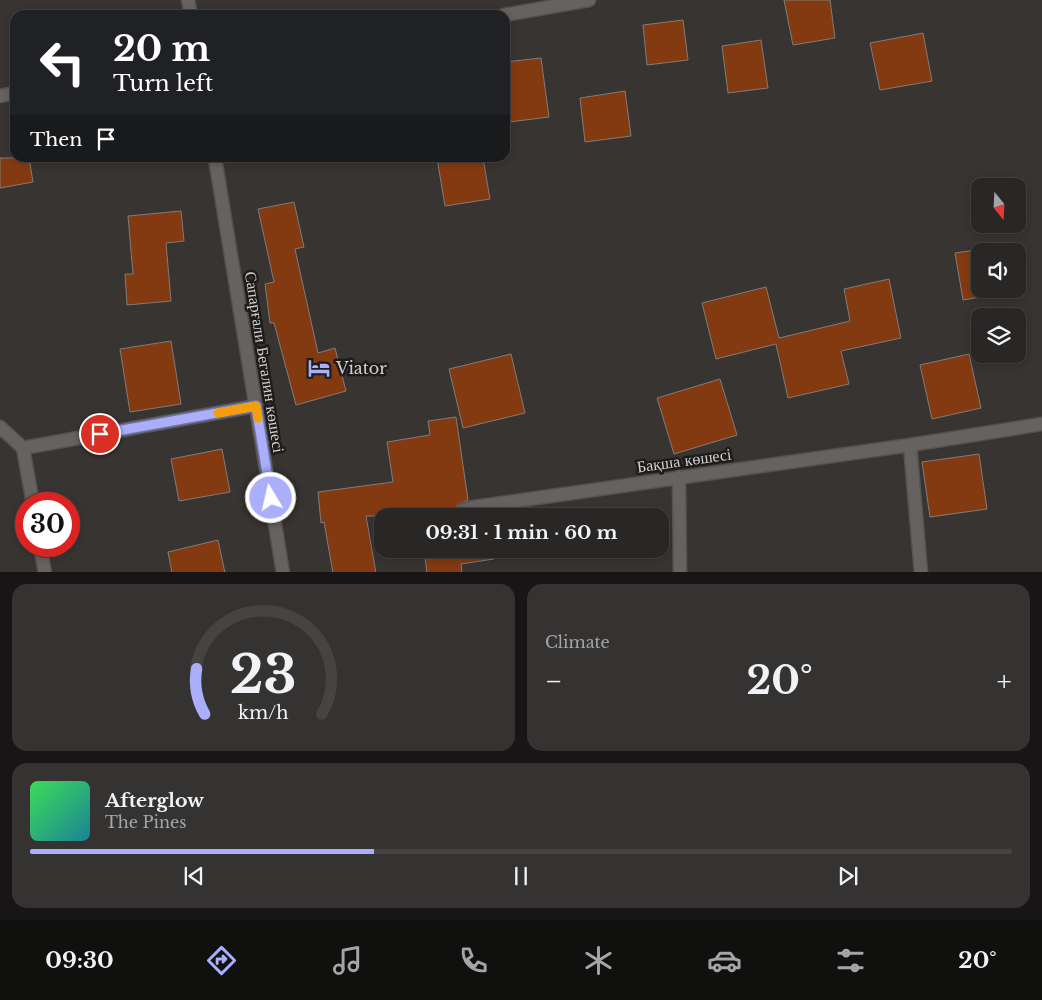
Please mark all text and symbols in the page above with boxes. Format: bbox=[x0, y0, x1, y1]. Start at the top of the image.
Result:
text: 20 m bbox=[113, 27, 210, 70]
icon: left bbox=[30, 30, 95, 95]
text: Turn left bbox=[113, 70, 213, 97]
icon: arrive bbox=[92, 125, 120, 153]
text: Then bbox=[30, 128, 82, 151]
north arrow bbox=[971, 178, 1026, 232]
map controls bbox=[971, 178, 1026, 363]
button: sound bbox=[971, 243, 1026, 298]
street label: Сапарғали Бегалин көшесі bbox=[241, 270, 289, 455]
button: layers bbox=[971, 308, 1026, 363]
hotel icon: Viator bbox=[306, 355, 332, 381]
place label: Viator bbox=[335, 358, 387, 378]
pin bbox=[79, 413, 121, 455]
icon: arrive bbox=[86, 420, 114, 448]
street label: Бақша көшесі bbox=[635, 443, 733, 477]
position arrow bbox=[244, 471, 296, 523]
speed limit sign: 30 bbox=[15, 492, 80, 557]
text: 09:31 · 1 min · 60 m bbox=[425, 521, 618, 544]
text: Climate bbox=[545, 632, 610, 652]
text: 23 bbox=[230, 643, 297, 707]
text: 20° bbox=[747, 657, 813, 704]
text: − bbox=[545, 664, 563, 699]
text: + bbox=[997, 664, 1012, 699]
text: km/h bbox=[238, 702, 289, 724]
text: Afterglow bbox=[105, 789, 204, 812]
text: The Pines bbox=[105, 812, 187, 832]
icon: previous bbox=[180, 862, 208, 890]
icon: pause bbox=[507, 862, 535, 890]
icon: next bbox=[834, 862, 862, 890]
icon: directions bbox=[204, 943, 239, 978]
icon: music bbox=[330, 943, 365, 978]
icon: phone bbox=[456, 943, 491, 978]
icon: climate bbox=[581, 943, 616, 978]
icon: car bbox=[707, 943, 742, 978]
icon: filters bbox=[833, 943, 868, 978]
text: 09:30 bbox=[45, 947, 114, 974]
text: 20° bbox=[958, 947, 997, 974]

